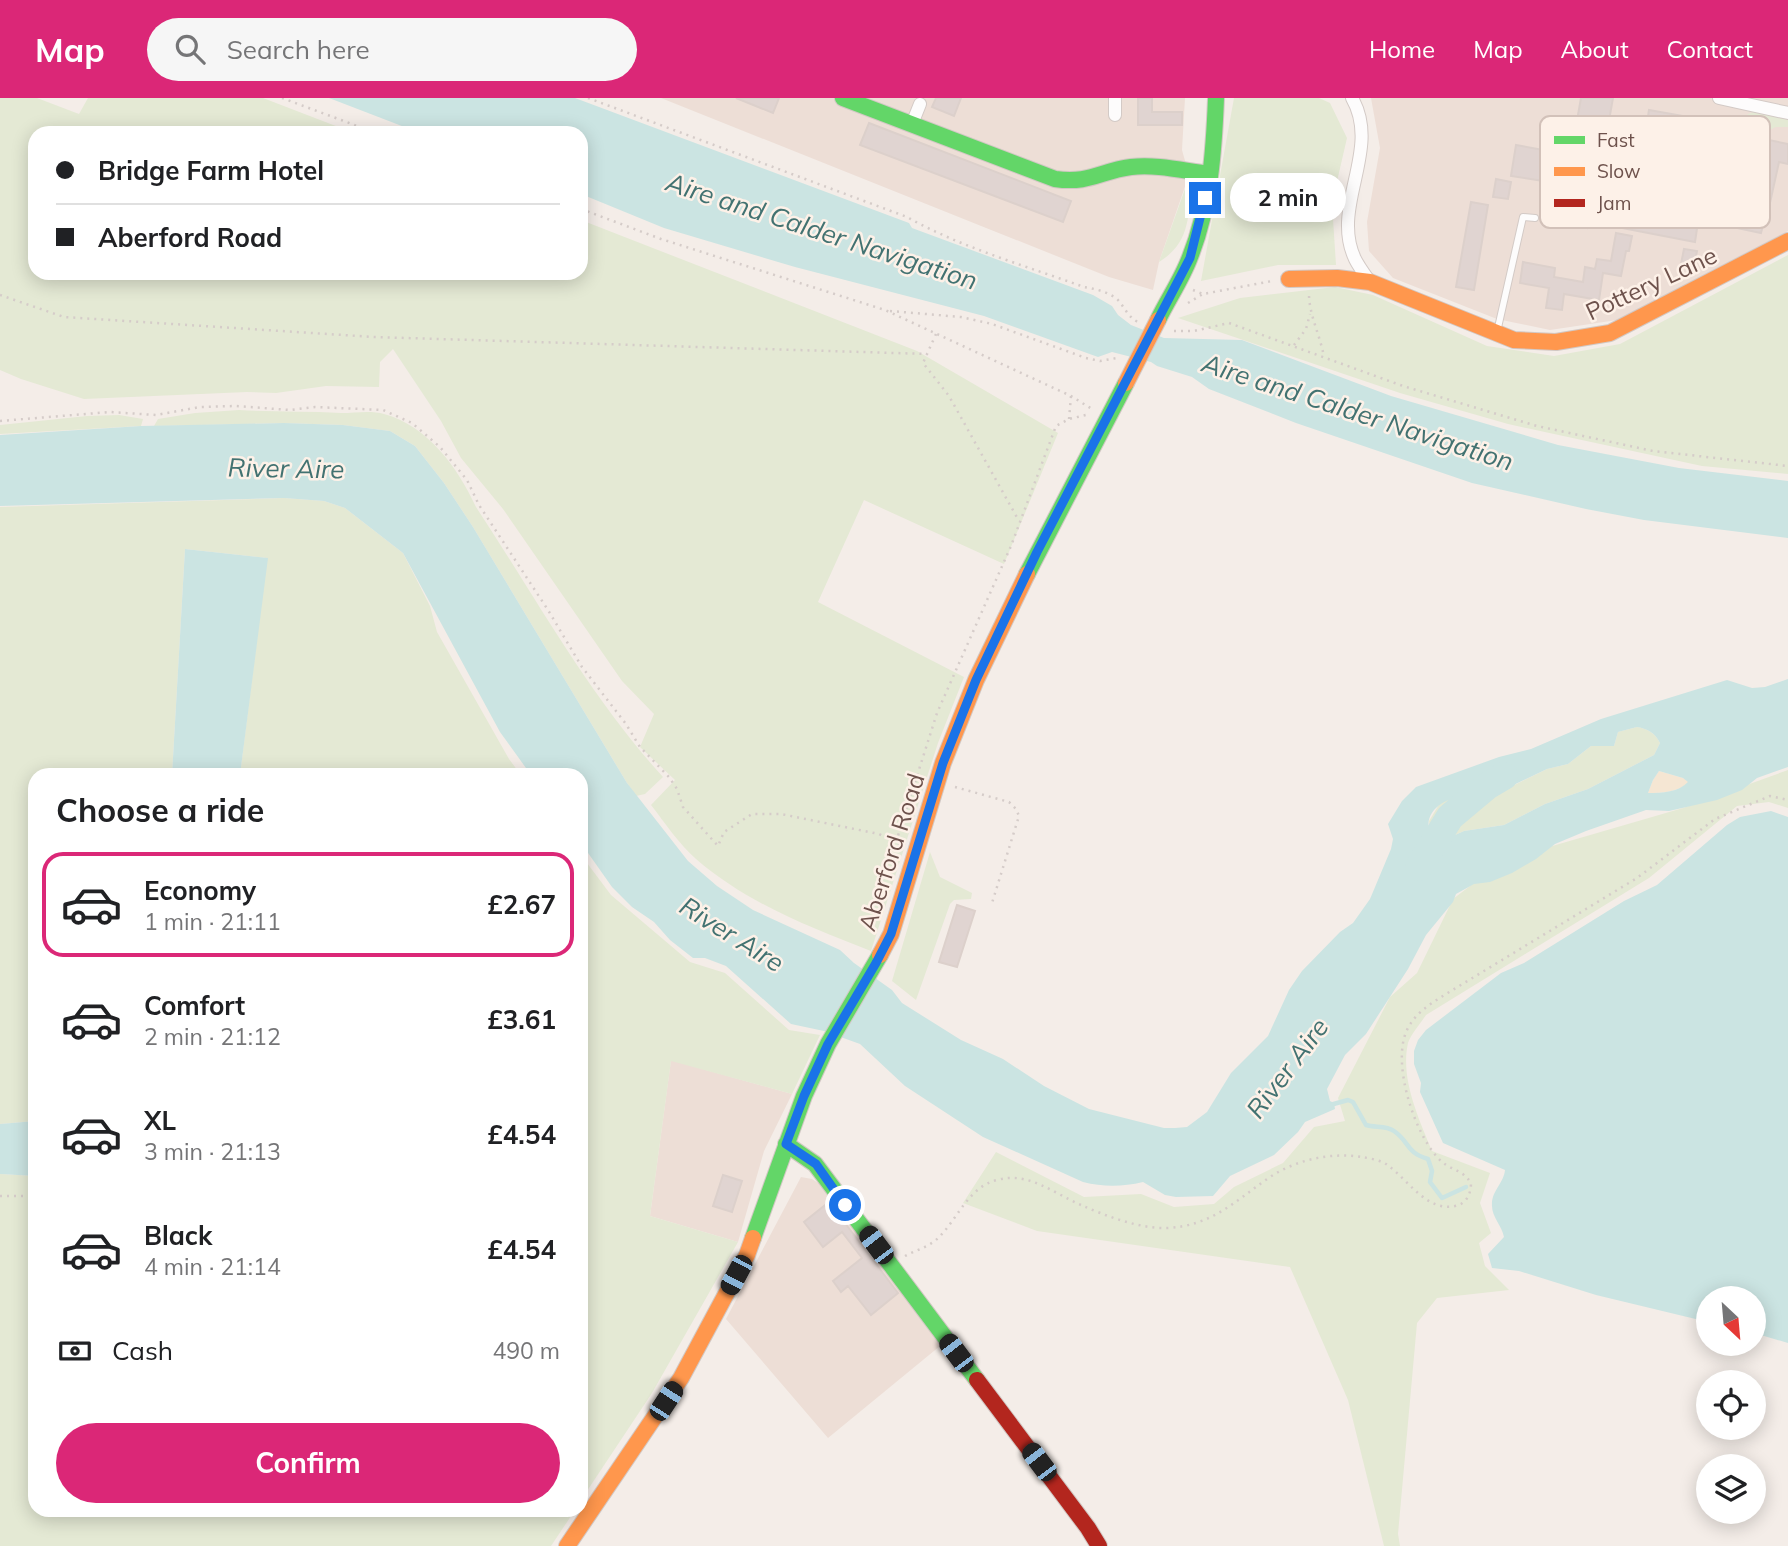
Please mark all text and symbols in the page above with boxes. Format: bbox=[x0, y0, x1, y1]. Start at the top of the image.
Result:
search box bbox=[147, 18, 637, 81]
text: Map bbox=[35, 29, 105, 70]
icon: search bbox=[171, 30, 209, 68]
text: Search here bbox=[227, 33, 370, 66]
text: Home bbox=[1369, 34, 1435, 64]
text: Map bbox=[1473, 34, 1523, 64]
text: About bbox=[1561, 34, 1629, 64]
text: Contact bbox=[1667, 34, 1753, 64]
legend bbox=[1540, 116, 1770, 228]
text: Fast bbox=[1597, 128, 1635, 152]
text: Bridge Farm Hotel bbox=[98, 154, 324, 187]
text: Slow bbox=[1597, 159, 1641, 183]
water label: Aire and Calder Navigation bbox=[661, 165, 982, 297]
callout: 2 min bbox=[1230, 174, 1345, 222]
route end bbox=[1189, 182, 1221, 214]
text: 2 min bbox=[1258, 183, 1318, 212]
text: Jam bbox=[1597, 191, 1631, 215]
text: Aberford Road bbox=[98, 221, 282, 254]
street label: Pottery Lane bbox=[1581, 240, 1721, 326]
water label: Aire and Calder Navigation bbox=[1197, 346, 1518, 478]
water label: River Aire bbox=[227, 450, 345, 486]
street label: Aberford Road bbox=[851, 769, 931, 935]
text: Choose a ride bbox=[56, 790, 264, 830]
icon: car bbox=[60, 873, 123, 936]
text: Economy bbox=[144, 874, 256, 907]
text: £2.67 bbox=[487, 888, 556, 921]
water label: River Aire bbox=[674, 889, 790, 979]
text: 1 min · 21:11 bbox=[144, 907, 281, 936]
icon: car bbox=[60, 988, 123, 1051]
text: Comfort bbox=[144, 989, 245, 1022]
text: £3.61 bbox=[487, 1003, 556, 1036]
water label: River Aire bbox=[1239, 1011, 1335, 1125]
text: 2 min · 21:12 bbox=[144, 1022, 281, 1051]
icon: car bbox=[60, 1103, 123, 1166]
text: XL bbox=[144, 1104, 176, 1137]
text: £4.54 bbox=[487, 1118, 556, 1151]
text: 3 min · 21:13 bbox=[144, 1137, 281, 1166]
route start bbox=[829, 1189, 861, 1221]
icon: car bbox=[60, 1218, 123, 1281]
text: Black bbox=[144, 1219, 212, 1252]
car bbox=[855, 1222, 898, 1268]
text: £4.54 bbox=[487, 1233, 556, 1266]
text: 4 min · 21:14 bbox=[144, 1252, 281, 1281]
car bbox=[717, 1252, 756, 1298]
north arrow bbox=[1696, 1286, 1766, 1356]
map controls bbox=[1696, 1286, 1766, 1524]
car bbox=[935, 1330, 978, 1376]
icon: cash bbox=[56, 1332, 94, 1370]
text: Cash bbox=[112, 1334, 173, 1367]
text: 490 m bbox=[492, 1336, 560, 1365]
button: locate bbox=[1696, 1370, 1766, 1440]
car bbox=[646, 1378, 687, 1424]
button: Confirm bbox=[56, 1423, 560, 1503]
car bbox=[1018, 1439, 1061, 1485]
button: layers bbox=[1696, 1454, 1766, 1524]

